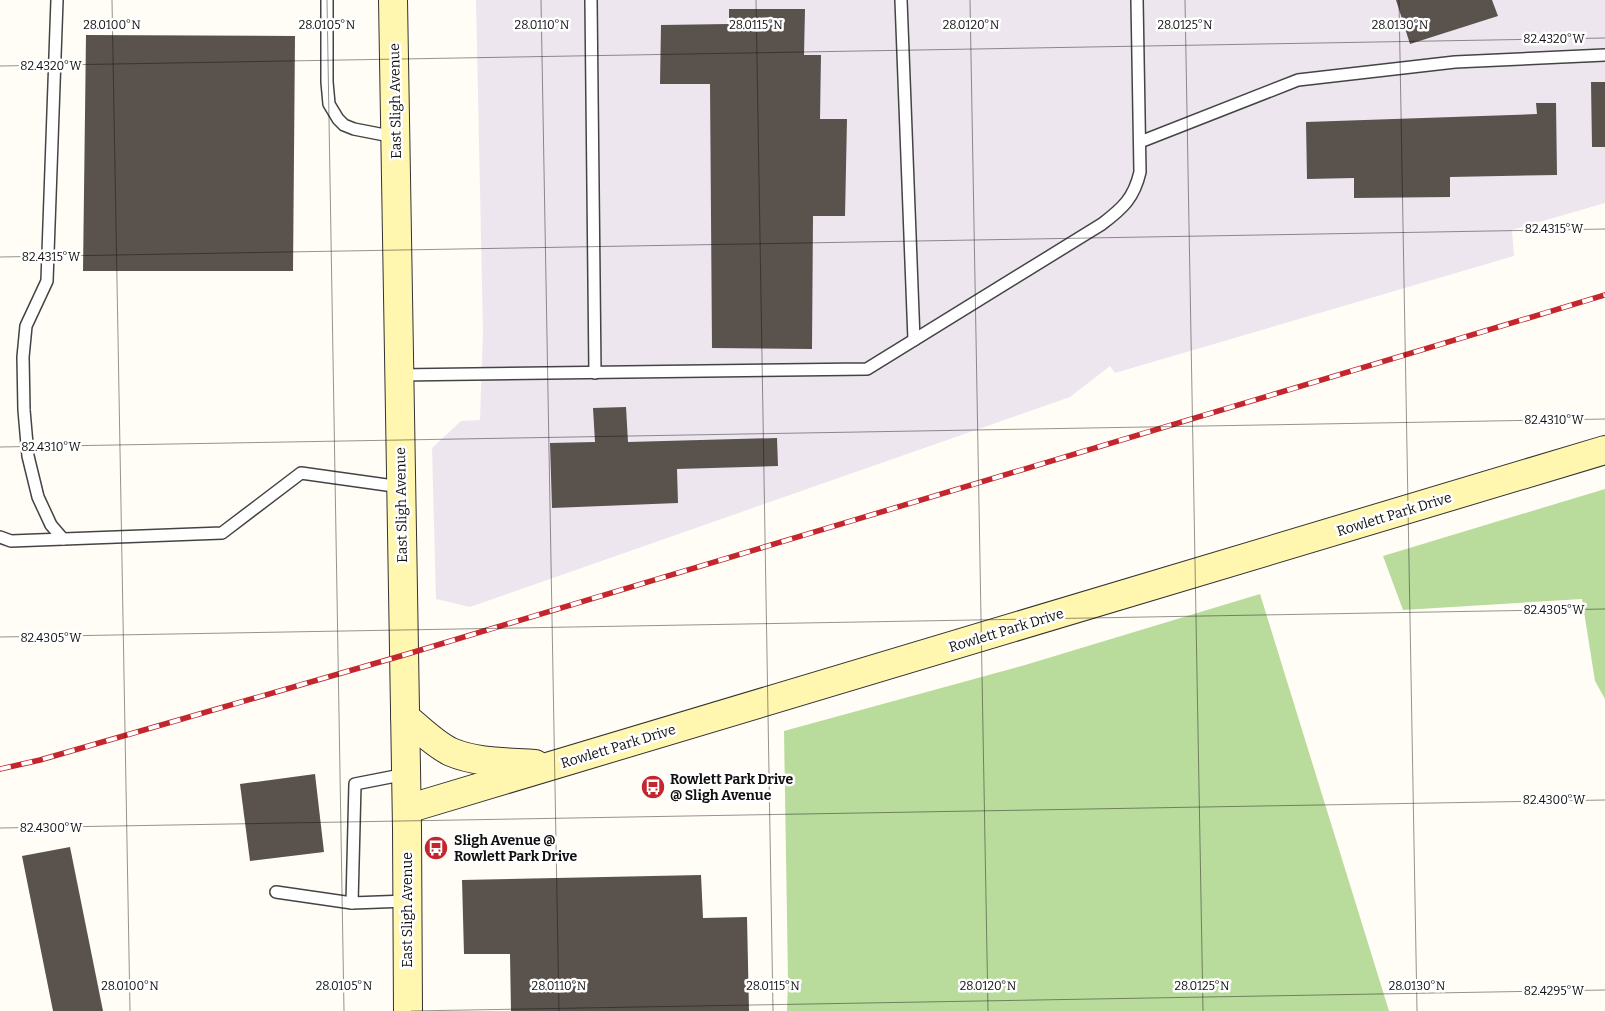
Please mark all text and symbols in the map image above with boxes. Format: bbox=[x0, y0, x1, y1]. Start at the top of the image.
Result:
text: 28.0100°N bbox=[83, 18, 141, 32]
text: 28.0105°N bbox=[299, 18, 356, 32]
text: 28.0110°N bbox=[515, 18, 570, 32]
text: 28.0115°N bbox=[729, 18, 783, 32]
text: 28.0120°N bbox=[943, 18, 1000, 32]
text: 28.0125°N bbox=[1157, 18, 1213, 32]
text: 28.0130°N bbox=[1372, 18, 1429, 32]
text: 82.4320°W bbox=[1523, 32, 1585, 46]
street label: East Sligh Avenue bbox=[386, 43, 405, 159]
text: 82.4320°W bbox=[20, 59, 82, 73]
text: 82.4315°W bbox=[1525, 222, 1584, 236]
text: 82.4315°W bbox=[22, 250, 81, 264]
text: 82.4310°W bbox=[1524, 413, 1585, 427]
text: 82.4310°W bbox=[21, 440, 82, 454]
street label: East Sligh Avenue bbox=[392, 447, 411, 563]
street label: Rowlett Park Drive bbox=[1335, 489, 1454, 540]
text: 82.4305°W bbox=[1523, 603, 1585, 617]
street label: Rowlett Park Drive bbox=[947, 605, 1066, 656]
text: 82.4305°W bbox=[20, 631, 82, 645]
street label: Rowlett Park Drive bbox=[559, 721, 678, 772]
place label: Rowlett Park Drive @ Sligh Avenue bbox=[670, 771, 793, 804]
bus stop icon: Rowlett Park Drive @ Sligh Avenue bbox=[640, 774, 666, 800]
text: 82.4300°W bbox=[1523, 793, 1586, 807]
text: 82.4300°W bbox=[20, 821, 83, 835]
place label: Sligh Avenue @ Rowlett Park Drive bbox=[454, 832, 577, 865]
bus stop icon: Sligh Avenue @ Rowlett Park Drive bbox=[423, 835, 449, 861]
street label: East Sligh Avenue bbox=[399, 852, 416, 968]
text: 28.0100°N bbox=[101, 979, 159, 993]
text: 28.0105°N bbox=[316, 979, 373, 993]
text: 28.0110°N bbox=[532, 979, 587, 993]
text: 28.0115°N bbox=[746, 979, 800, 993]
text: 28.0120°N bbox=[960, 979, 1017, 993]
text: 28.0125°N bbox=[1174, 979, 1230, 993]
text: 28.0130°N bbox=[1389, 979, 1446, 993]
text: 82.4295°W bbox=[1524, 984, 1585, 998]

